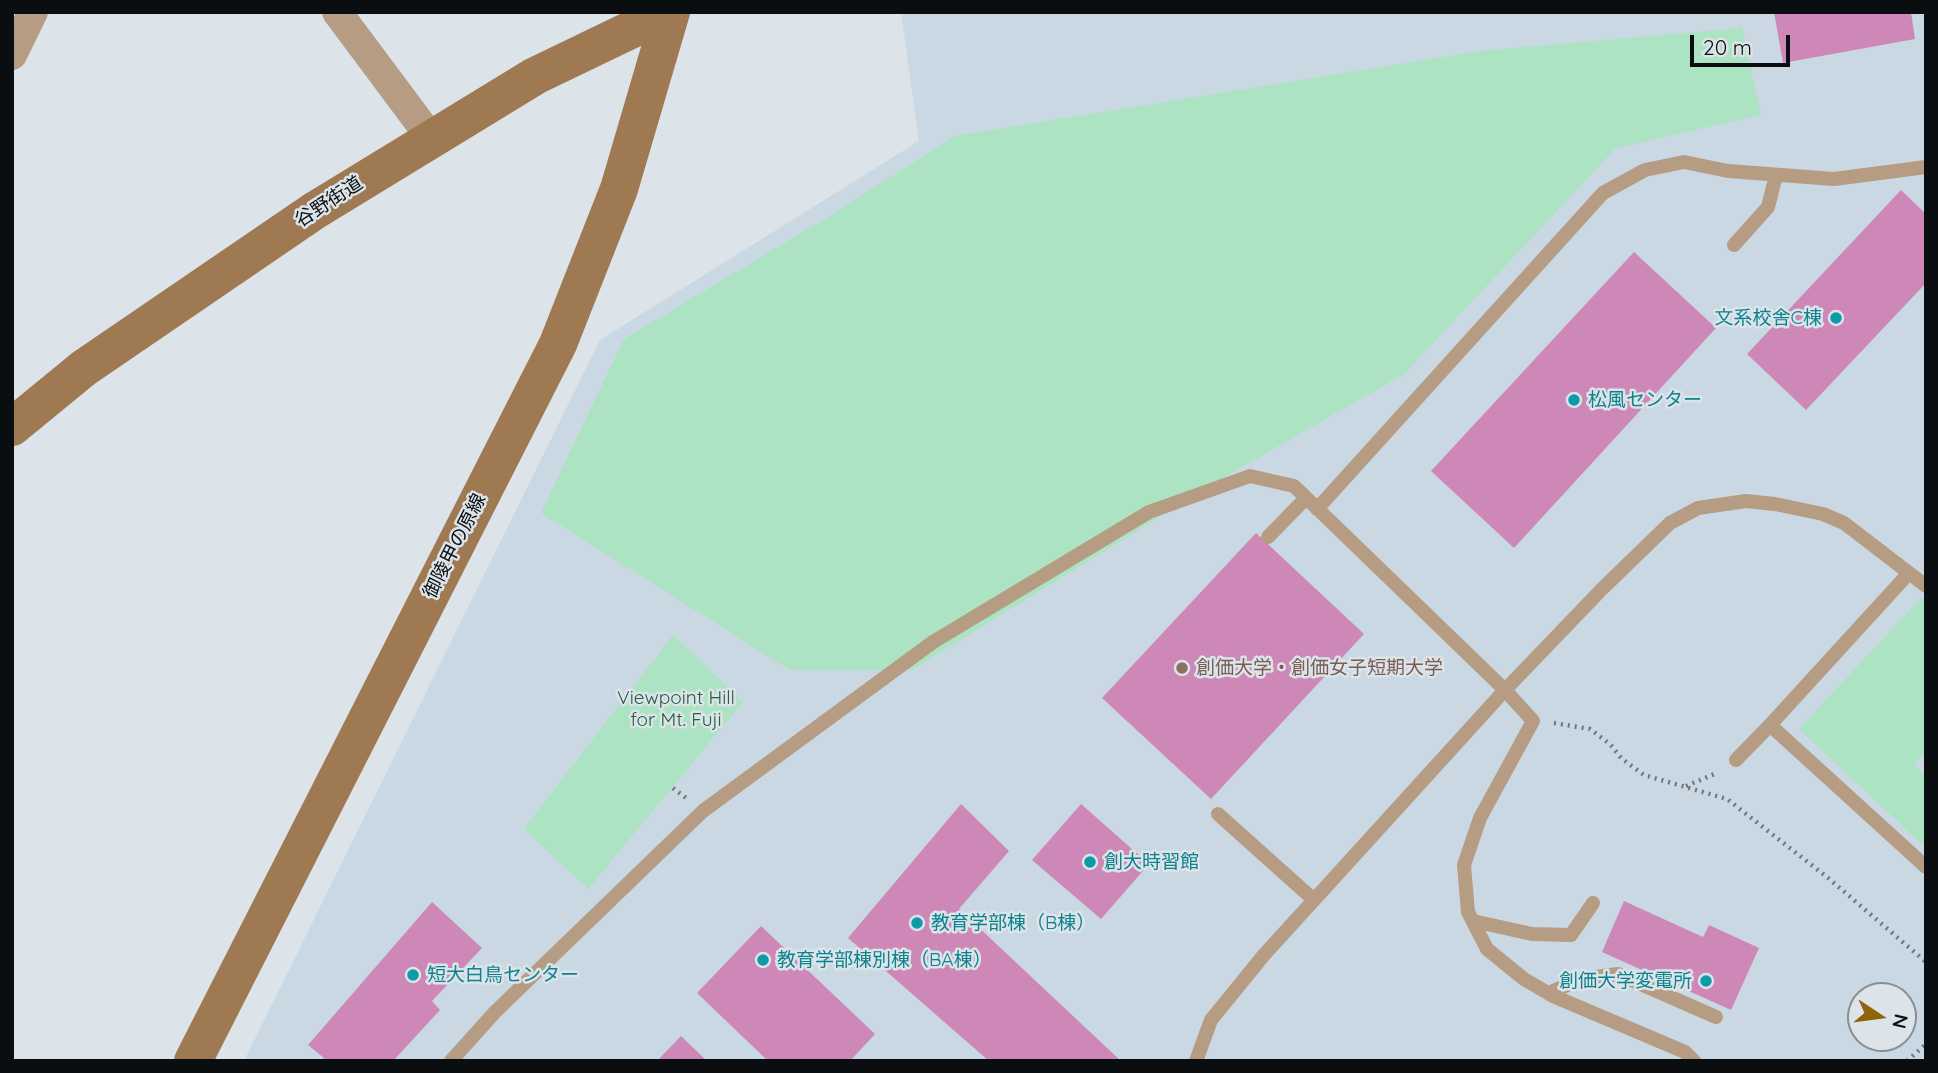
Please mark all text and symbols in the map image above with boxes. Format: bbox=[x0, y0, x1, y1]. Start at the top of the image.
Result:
scale bar bbox=[1693, 21, 1793, 65]
text: 20 m bbox=[1703, 34, 1752, 60]
street label: 谷野街道 bbox=[291, 172, 367, 232]
place label: 文系校舎C棟 bbox=[1715, 307, 1822, 329]
marker: 文系校舎C棟 bbox=[1828, 310, 1844, 326]
place label: 松風センター bbox=[1588, 389, 1702, 411]
marker: 松風センター bbox=[1566, 392, 1582, 408]
street label: 御陵甲の原線 bbox=[419, 490, 491, 602]
place label: 創価大学・創価女子短期大学 bbox=[1196, 657, 1443, 679]
marker: 創価大学・創価女子短期大学 bbox=[1174, 660, 1190, 676]
park label: Viewpoint Hill for Mt. Fuji bbox=[617, 687, 735, 731]
place label: 創大時習館 bbox=[1104, 851, 1199, 873]
marker: 創大時習館 bbox=[1082, 854, 1098, 870]
place label: 教育学部棟（B棟） bbox=[931, 912, 1095, 934]
marker: 教育学部棟（B棟） bbox=[909, 915, 925, 931]
place label: 教育学部棟別棟（BA棟） bbox=[777, 949, 992, 971]
marker: 教育学部棟別棟（BA棟） bbox=[755, 952, 771, 968]
place label: 短大白鳥センター bbox=[427, 964, 579, 986]
marker: 短大白鳥センター bbox=[405, 967, 421, 983]
place label: 創価大学変電所 bbox=[1559, 970, 1692, 992]
marker: 創価大学変電所 bbox=[1698, 973, 1714, 989]
north arrow bbox=[1847, 982, 1917, 1052]
text: N bbox=[1887, 1012, 1914, 1031]

